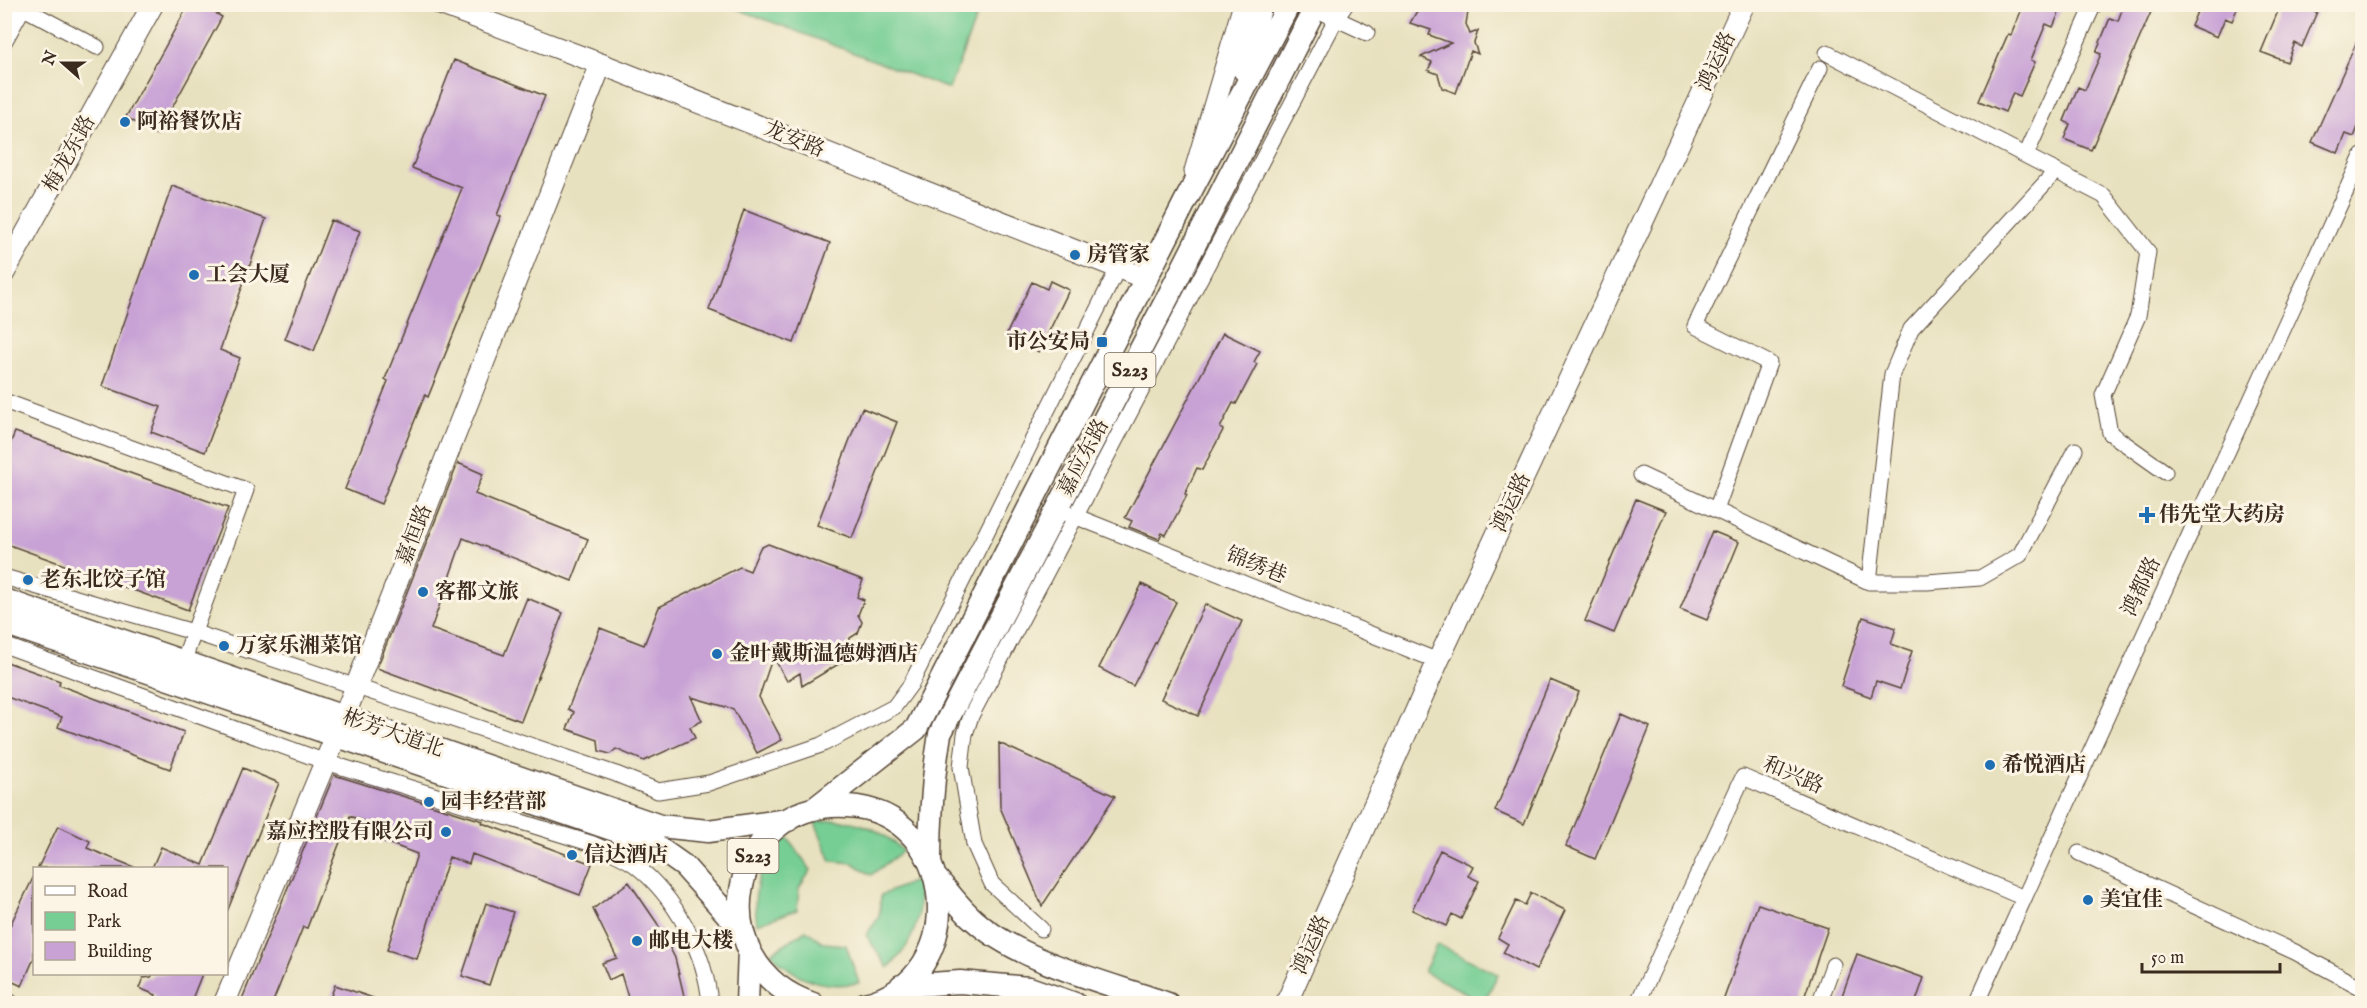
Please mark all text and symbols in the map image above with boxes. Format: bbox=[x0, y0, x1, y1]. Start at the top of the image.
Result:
street label: 鸿运路 bbox=[1691, 28, 1743, 96]
north arrow bbox=[33, 33, 93, 93]
text: N bbox=[39, 48, 63, 69]
place label: 阿裕餐饮店 bbox=[137, 109, 242, 136]
street label: 梅龙东路 bbox=[38, 111, 102, 197]
marker: 阿裕餐饮店 bbox=[118, 115, 132, 129]
street label: 龙安路 bbox=[760, 116, 828, 164]
place label: 房管家 bbox=[1087, 242, 1150, 269]
marker: 房管家 bbox=[1068, 248, 1082, 262]
place label: 工会大厦 bbox=[206, 262, 290, 289]
marker: 工会大厦 bbox=[187, 268, 201, 282]
place label: 市公安局 bbox=[1006, 329, 1090, 356]
marker: 市公安局 bbox=[1095, 335, 1109, 349]
road number: S223 bbox=[1104, 353, 1156, 387]
street label: 嘉应东路 bbox=[1052, 415, 1116, 501]
street label: 鸿运路 bbox=[1486, 469, 1538, 537]
street label: 嘉恒路 bbox=[391, 501, 439, 569]
place label: 伟先堂大药房 bbox=[2159, 502, 2285, 529]
marker: 伟先堂大药房 bbox=[2140, 508, 2154, 522]
street label: 锦绣巷 bbox=[1222, 542, 1290, 590]
street label: 鸿都路 bbox=[2116, 553, 2168, 621]
place label: 老东北饺子馆 bbox=[40, 567, 166, 594]
marker: 老东北饺子馆 bbox=[21, 573, 35, 587]
place label: 客都文旅 bbox=[435, 579, 519, 606]
marker: 客都文旅 bbox=[416, 585, 430, 599]
place label: 万家乐湘菜馆 bbox=[236, 633, 362, 660]
marker: 万家乐湘菜馆 bbox=[217, 639, 231, 653]
place label: 金叶戴斯温德姆酒店 bbox=[729, 641, 918, 668]
marker: 金叶戴斯温德姆酒店 bbox=[710, 647, 724, 661]
street label: 彬芳大道北 bbox=[339, 704, 447, 764]
street label: 和兴路 bbox=[1759, 751, 1827, 801]
place label: 希悦酒店 bbox=[2002, 752, 2086, 779]
marker: 希悦酒店 bbox=[1983, 758, 1997, 772]
place label: 园丰经营部 bbox=[441, 789, 546, 816]
marker: 园丰经营部 bbox=[422, 795, 436, 809]
place label: 嘉应控股有限公司 bbox=[266, 819, 434, 846]
marker: 嘉应控股有限公司 bbox=[439, 825, 453, 839]
road number: S223 bbox=[728, 839, 778, 873]
place label: 信达酒店 bbox=[584, 842, 668, 869]
marker: 信达酒店 bbox=[565, 848, 579, 862]
legend bbox=[33, 867, 228, 975]
text: Road bbox=[87, 881, 128, 904]
place label: 美宜佳 bbox=[2100, 887, 2163, 914]
marker: 美宜佳 bbox=[2081, 893, 2095, 907]
text: Park bbox=[87, 911, 122, 934]
street label: 鸿运路 bbox=[1287, 911, 1337, 979]
place label: 邮电大楼 bbox=[649, 928, 733, 955]
marker: 邮电大楼 bbox=[630, 934, 644, 948]
scale bar bbox=[2142, 936, 2280, 974]
text: Building bbox=[87, 941, 152, 964]
text: 50 m bbox=[2151, 947, 2184, 970]

